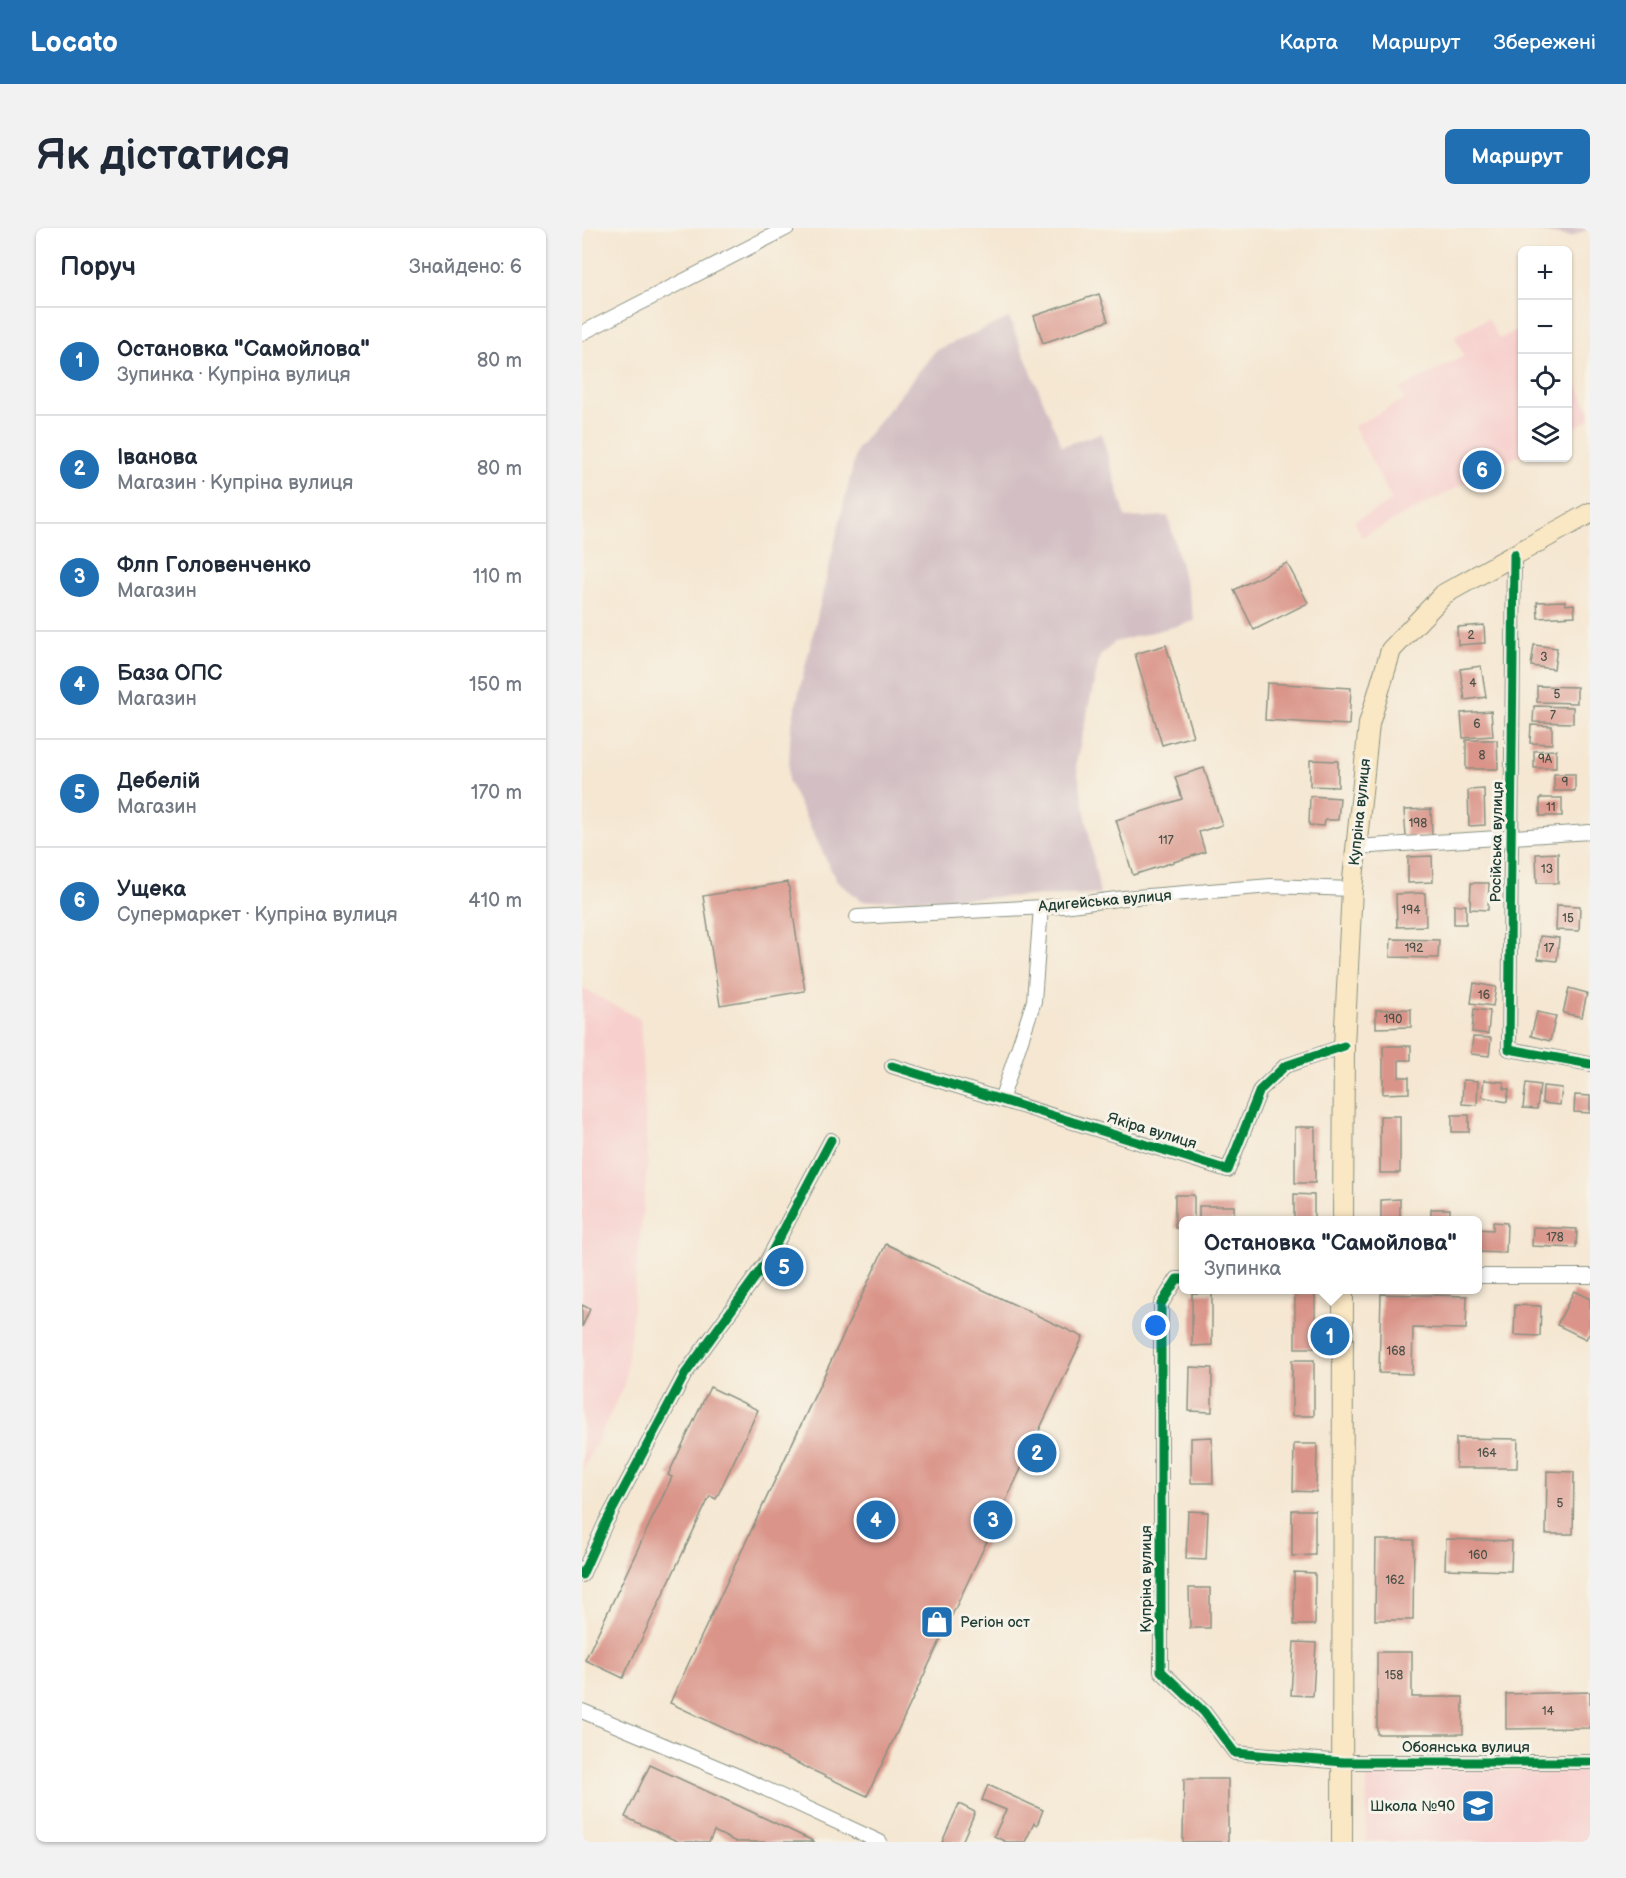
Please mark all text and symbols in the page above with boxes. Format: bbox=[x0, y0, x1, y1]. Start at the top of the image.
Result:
text: Locato bbox=[30, 26, 118, 59]
text: Карта bbox=[1279, 30, 1338, 55]
text: Маршрут bbox=[1371, 30, 1461, 55]
text: Збережені bbox=[1494, 30, 1596, 55]
button: Маршрут bbox=[1445, 129, 1590, 184]
text: Як дістатися bbox=[36, 131, 290, 182]
map controls bbox=[1518, 246, 1572, 462]
button: + bbox=[1518, 246, 1572, 300]
text: Поруч bbox=[60, 252, 136, 283]
text: Знайдено: 6 bbox=[409, 255, 522, 279]
button: − bbox=[1518, 300, 1572, 354]
text: Остановка "Самойлова" bbox=[117, 336, 370, 363]
text: 1 bbox=[75, 349, 84, 373]
text: 80 m bbox=[477, 349, 522, 373]
button: locate bbox=[1518, 354, 1572, 408]
text: Зупинка · Купріна вулиця bbox=[117, 363, 351, 387]
button: layers bbox=[1518, 408, 1572, 462]
text: Іванова bbox=[117, 444, 197, 471]
pin: 6 bbox=[1462, 448, 1502, 492]
text: 2 bbox=[74, 457, 85, 481]
text: 80 m bbox=[477, 457, 522, 481]
text: Магазин · Купріна вулиця bbox=[117, 471, 353, 495]
text: Флп Головенченко bbox=[117, 552, 311, 579]
text: 3 bbox=[74, 565, 85, 589]
text: 110 m bbox=[473, 565, 522, 589]
text: Магазин bbox=[117, 579, 197, 603]
house number: 2 bbox=[1467, 628, 1475, 643]
house number: 3 bbox=[1540, 650, 1548, 665]
text: База ОПС bbox=[117, 660, 222, 687]
text: 4 bbox=[74, 673, 85, 697]
text: 150 m bbox=[469, 673, 522, 697]
house number: 4 bbox=[1469, 676, 1477, 691]
text: Магазин bbox=[117, 687, 197, 711]
house number: 5 bbox=[1554, 687, 1561, 702]
house number: 7 bbox=[1550, 708, 1556, 723]
house number: 6 bbox=[1473, 717, 1481, 732]
house number: 8 bbox=[1479, 748, 1486, 763]
house number: 9А bbox=[1538, 752, 1553, 767]
street label: Купріна вулиця bbox=[1345, 757, 1375, 867]
text: Дебелій bbox=[117, 768, 200, 795]
house number: 9 bbox=[1562, 775, 1569, 790]
text: 5 bbox=[74, 781, 85, 805]
text: 170 m bbox=[471, 781, 522, 805]
street label: Російська вулиця bbox=[1486, 781, 1508, 903]
text: Магазин bbox=[117, 795, 197, 819]
house number: 11 bbox=[1546, 800, 1556, 815]
house number: 198 bbox=[1409, 816, 1427, 831]
house number: 117 bbox=[1158, 833, 1174, 848]
house number: 13 bbox=[1541, 862, 1553, 877]
text: Ущека bbox=[117, 876, 186, 903]
street label: Адигейська вулиця bbox=[1037, 886, 1172, 916]
text: 6 bbox=[73, 889, 86, 913]
text: 410 m bbox=[468, 889, 522, 913]
text: Супермаркет · Купріна вулиця bbox=[117, 903, 398, 927]
house number: 194 bbox=[1402, 903, 1421, 918]
house number: 15 bbox=[1562, 911, 1574, 926]
house number: 192 bbox=[1405, 941, 1423, 956]
house number: 17 bbox=[1544, 941, 1554, 956]
house number: 16 bbox=[1478, 988, 1490, 1003]
house number: 190 bbox=[1384, 1012, 1402, 1027]
street label: Якіра вулиця bbox=[1105, 1108, 1199, 1154]
popup bbox=[1179, 1216, 1482, 1294]
text: Остановка "Самойлова" bbox=[1204, 1230, 1457, 1257]
house number: 178 bbox=[1546, 1230, 1564, 1245]
pin: 5 bbox=[764, 1244, 804, 1290]
text: Зупинка bbox=[1204, 1257, 1281, 1281]
your location bbox=[1141, 1311, 1170, 1340]
pin: 1 bbox=[1310, 1314, 1350, 1358]
house number: 168 bbox=[1387, 1344, 1405, 1359]
pin: 2 bbox=[1018, 1430, 1056, 1476]
house number: 164 bbox=[1477, 1446, 1497, 1461]
house number: 5 bbox=[1557, 1496, 1564, 1511]
pin: 4 bbox=[856, 1498, 896, 1542]
pin: 3 bbox=[974, 1498, 1012, 1542]
street label: Купріна вулиця bbox=[1137, 1525, 1156, 1633]
house number: 160 bbox=[1468, 1548, 1488, 1563]
house number: 162 bbox=[1385, 1573, 1405, 1588]
shop icon: Регіон ост bbox=[919, 1604, 955, 1640]
place label: Регіон ост bbox=[960, 1613, 1030, 1632]
house number: 158 bbox=[1385, 1668, 1403, 1683]
house number: 14 bbox=[1542, 1704, 1555, 1719]
street label: Обоянська вулиця bbox=[1402, 1738, 1530, 1757]
school or university icon: Школа №90 bbox=[1460, 1788, 1496, 1824]
place label: Школа №90 bbox=[1370, 1797, 1455, 1816]

